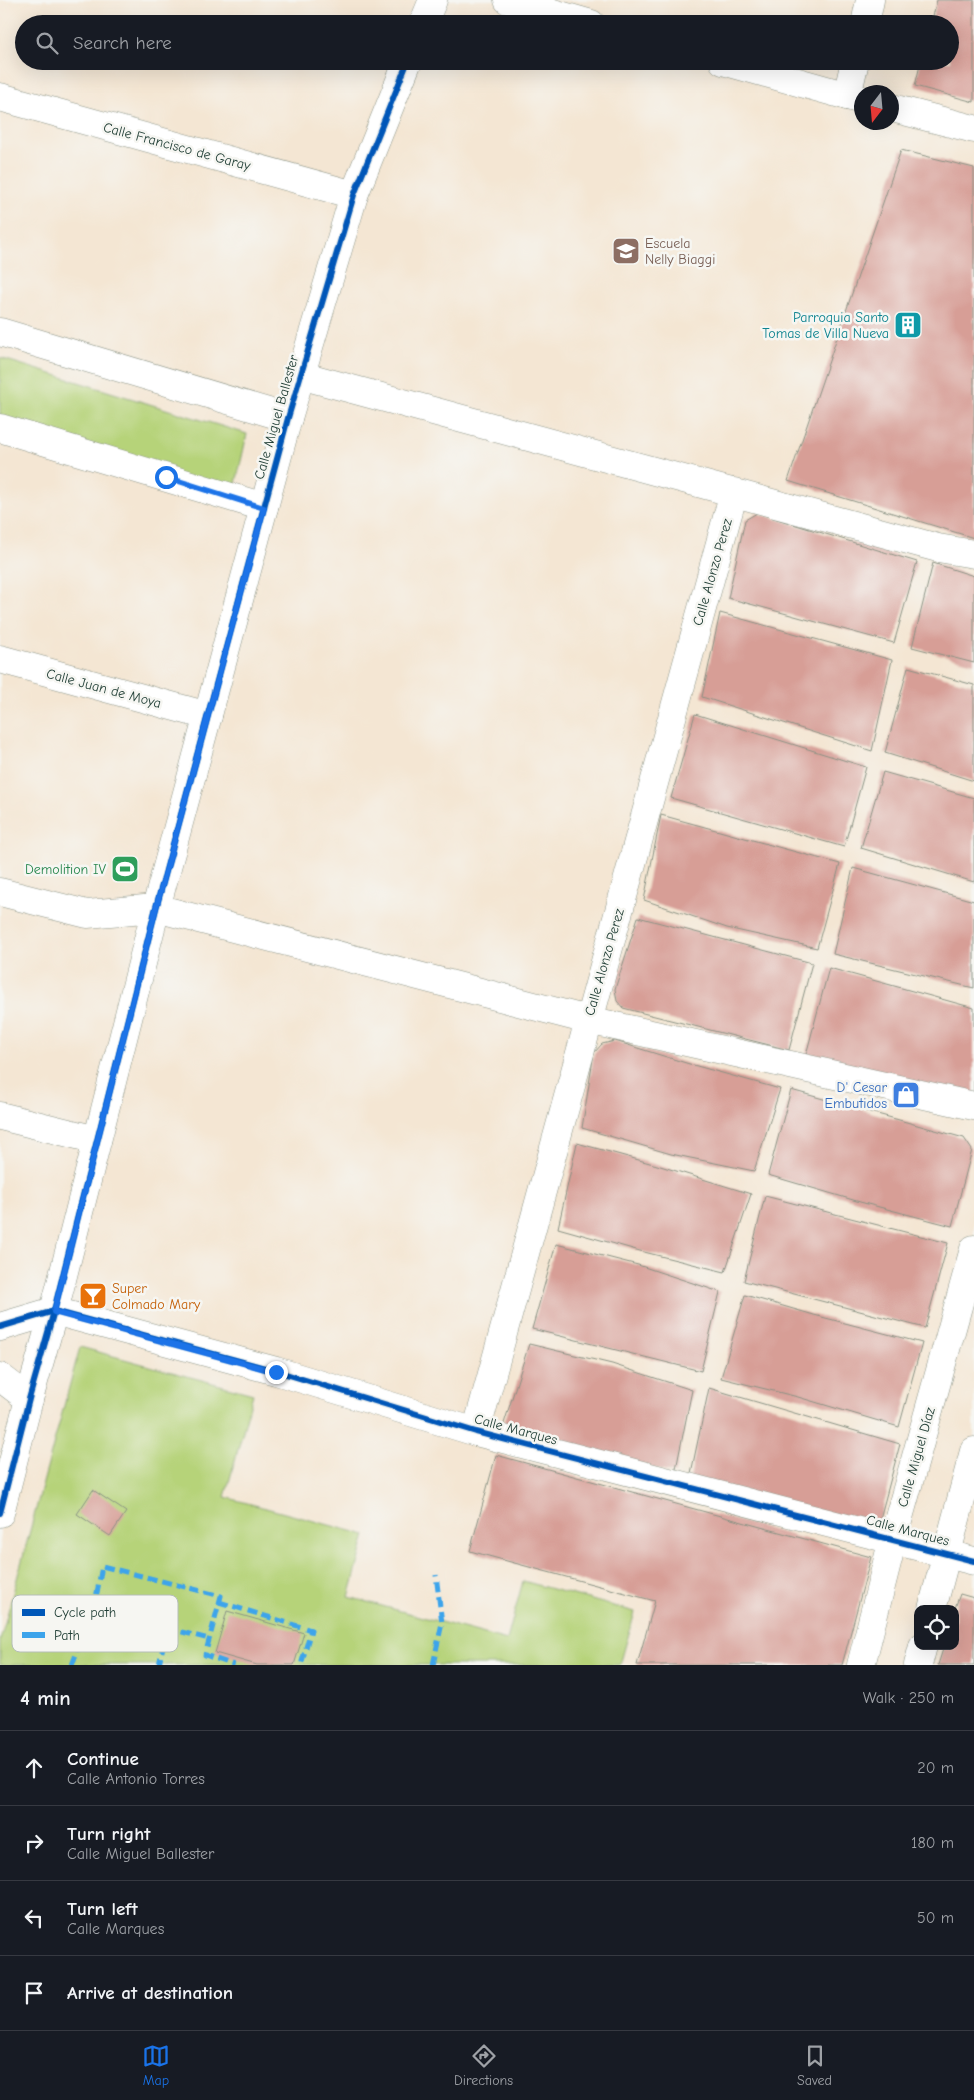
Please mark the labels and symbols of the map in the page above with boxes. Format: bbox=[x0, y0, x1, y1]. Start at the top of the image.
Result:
north arrow bbox=[854, 85, 899, 130]
street label: Calle Francisco de Garay bbox=[101, 119, 253, 175]
place label: Escuela Nelly Biaggi bbox=[645, 235, 715, 268]
school or university icon: Escuela Nelly Biaggi bbox=[611, 236, 641, 266]
place label: Parroquia Santo Tomas de Villa Nueva bbox=[762, 309, 889, 342]
building icon: Parroquia Santo Tomas de Villa Nueva bbox=[893, 310, 923, 340]
street label: Calle Miguel Ballester bbox=[251, 352, 303, 481]
route start bbox=[155, 466, 178, 489]
street label: Calle Alonzo Perez bbox=[689, 517, 736, 628]
street label: Calle Juan de Moya bbox=[45, 665, 163, 712]
sports icon: Demolition IV bbox=[110, 854, 140, 884]
place label: Demolition IV bbox=[25, 861, 106, 878]
street label: Calle Alonzo Perez bbox=[581, 907, 628, 1018]
place label: D' Cesar Embutidos bbox=[825, 1079, 887, 1112]
shop icon: D' Cesar Embutidos bbox=[891, 1080, 921, 1110]
place label: Super Colmado Mary bbox=[112, 1280, 201, 1313]
bar icon: Super Colmado Mary bbox=[78, 1281, 108, 1311]
route end bbox=[265, 1361, 288, 1384]
street label: Calle Miguel Díaz bbox=[894, 1405, 939, 1509]
street label: Calle Marques bbox=[473, 1410, 559, 1449]
street label: Calle Marques bbox=[865, 1511, 951, 1550]
legend bbox=[12, 1595, 178, 1652]
text: Cycle path bbox=[54, 1604, 116, 1621]
text: Path bbox=[54, 1627, 80, 1644]

